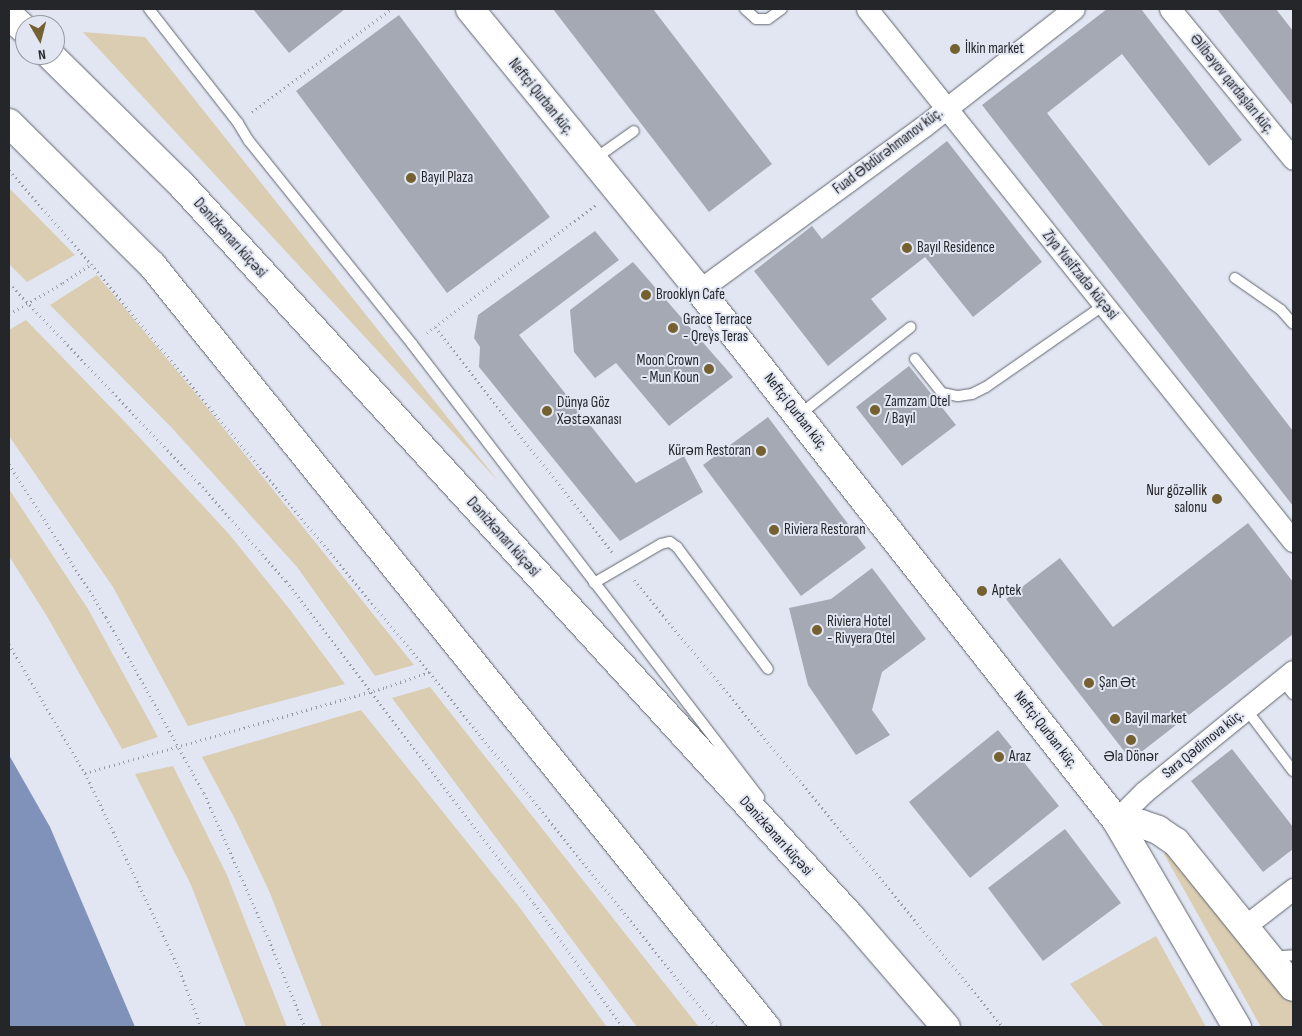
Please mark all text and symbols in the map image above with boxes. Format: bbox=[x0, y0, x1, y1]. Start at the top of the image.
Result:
north arrow bbox=[15, 15, 65, 65]
street label: Əlibəyov qardaşları küç. bbox=[1186, 30, 1278, 138]
place label: İlkin market bbox=[965, 40, 1024, 58]
marker: İlkin market bbox=[949, 43, 961, 55]
text: N bbox=[37, 45, 47, 63]
street label: Neftçi Qurban küç. bbox=[505, 55, 577, 139]
street label: Fuad Əbdürəhmanov küç. bbox=[830, 104, 946, 198]
place label: Bayıl Plaza bbox=[421, 169, 473, 187]
marker: Bayıl Plaza bbox=[405, 172, 417, 184]
street label: Dənizkənarı küçəsi bbox=[190, 195, 270, 281]
street label: Ziya Yusifzadə küçəsi bbox=[1038, 227, 1122, 323]
place label: Bayıl Residence bbox=[917, 239, 995, 257]
marker: Bayıl Residence bbox=[901, 242, 913, 254]
place label: Brooklyn Cafe bbox=[656, 286, 725, 304]
marker: Brooklyn Cafe bbox=[640, 289, 652, 301]
place label: Grace Terrace - Qreys Teras bbox=[683, 310, 752, 345]
marker: Grace Terrace - Qreys Teras bbox=[667, 322, 679, 334]
place label: Moon Crown - Mun Koun bbox=[637, 351, 699, 386]
marker: Moon Crown - Mun Koun bbox=[703, 363, 715, 375]
street label: Neftçi Qurban küç. bbox=[760, 370, 832, 454]
place label: Zamzam Otel / Bayıl bbox=[885, 392, 950, 427]
place label: Dünya Göz Xəstəxanası bbox=[557, 393, 622, 428]
marker: Zamzam Otel / Bayıl bbox=[869, 404, 881, 416]
marker: Dünya Göz Xəstəxanası bbox=[541, 405, 553, 417]
place label: Kürəm Restoran bbox=[668, 442, 751, 460]
marker: Kürəm Restoran bbox=[755, 445, 767, 457]
place label: Nur gözəllik salonu bbox=[1146, 481, 1207, 516]
marker: Nur gözəllik salonu bbox=[1211, 493, 1223, 505]
street label: Dənizkənarı küçəsi bbox=[463, 494, 543, 580]
place label: Riviera Restoran bbox=[784, 521, 866, 539]
marker: Riviera Restoran bbox=[768, 524, 780, 536]
place label: Aptek bbox=[992, 582, 1021, 600]
marker: Aptek bbox=[976, 585, 988, 597]
place label: Riviera Hotel - Rivyera Otel bbox=[827, 612, 895, 647]
marker: Riviera Hotel - Rivyera Otel bbox=[811, 624, 823, 636]
place label: Şan Ət bbox=[1099, 674, 1136, 692]
marker: Şan Ət bbox=[1083, 677, 1095, 689]
street label: Neftçi Qurban küç. bbox=[1010, 688, 1082, 772]
street label: Sara Qədimova küç. bbox=[1159, 706, 1247, 782]
place label: Bayil market bbox=[1125, 710, 1187, 728]
marker: Bayil market bbox=[1109, 713, 1121, 725]
marker: Əla Dönər bbox=[1125, 734, 1137, 746]
place label: Araz bbox=[1009, 748, 1031, 766]
place label: Əla Dönər bbox=[1104, 748, 1158, 766]
marker: Araz bbox=[993, 751, 1005, 763]
street label: Dənizkənarı küçəsi bbox=[736, 793, 816, 879]

